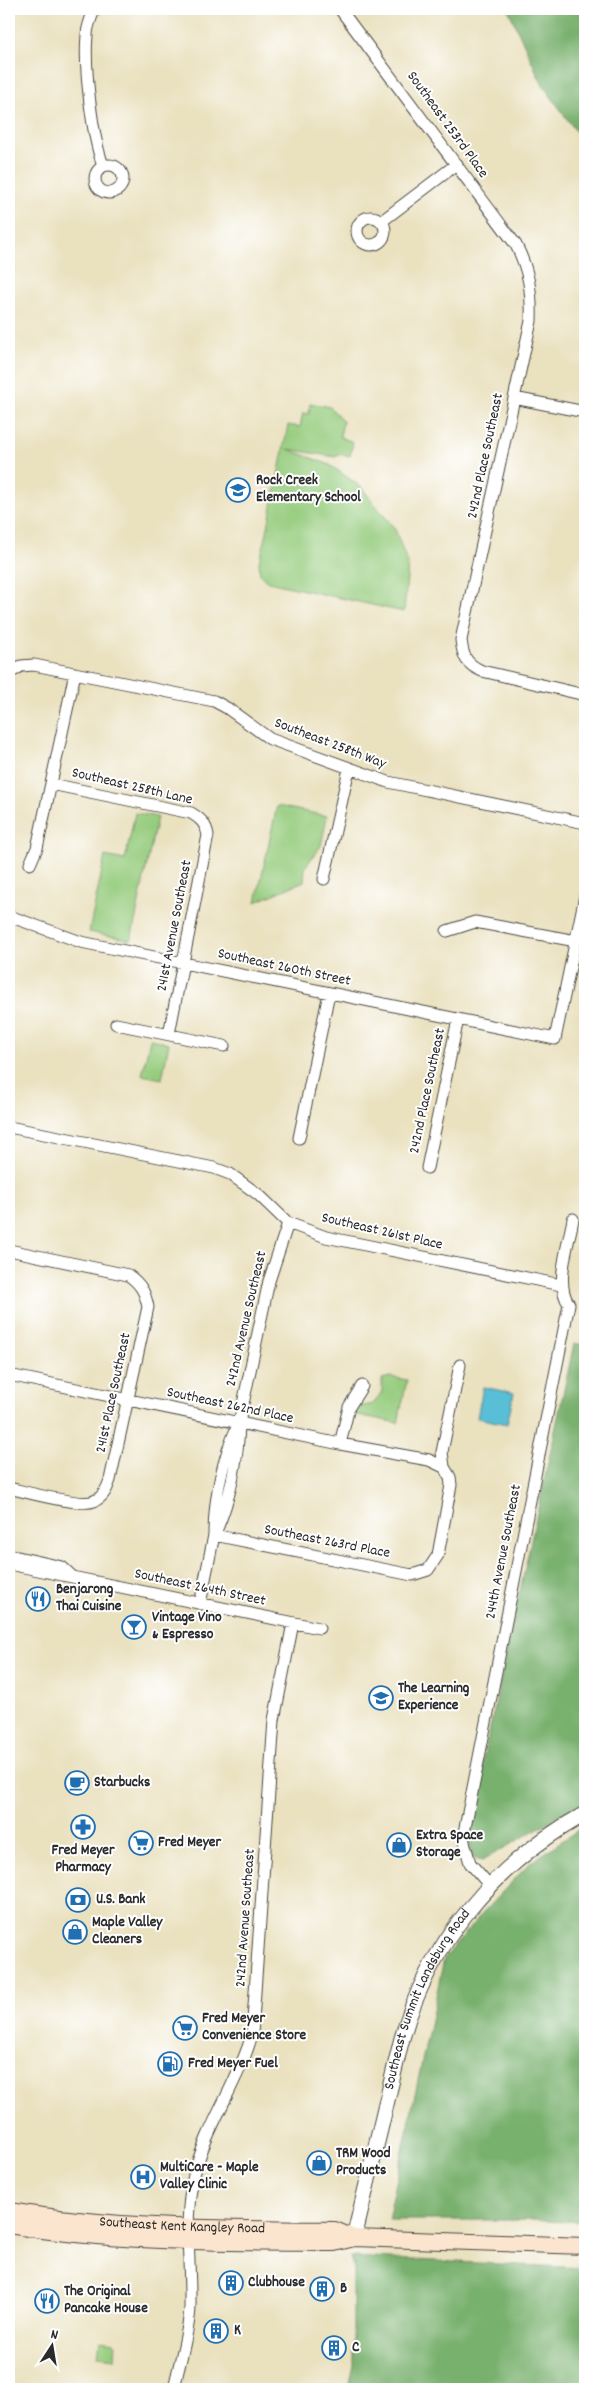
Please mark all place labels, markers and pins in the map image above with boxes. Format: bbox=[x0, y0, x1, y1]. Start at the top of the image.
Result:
place label: Rock Creek Elementary School bbox=[256, 470, 361, 509]
school or university icon: Rock Creek Elementary School bbox=[225, 477, 251, 503]
place label: Benjarong Thai Cuisine bbox=[56, 1579, 122, 1618]
restaurant icon: Benjarong Thai Cuisine bbox=[25, 1586, 51, 1612]
place label: Vintage Vino & Espresso bbox=[152, 1607, 222, 1646]
bar icon: Vintage Vino & Espresso bbox=[121, 1614, 147, 1640]
place label: The Learning Experience bbox=[398, 1678, 470, 1717]
school or university icon: The Learning Experience bbox=[368, 1685, 394, 1711]
cafe icon: Starbucks bbox=[64, 1770, 90, 1796]
place label: Starbucks bbox=[94, 1772, 150, 1794]
pharmacy icon: Fred Meyer Pharmacy bbox=[70, 1814, 96, 1840]
place label: Extra Space Storage bbox=[416, 1825, 484, 1864]
supermarket icon: Fred Meyer bbox=[128, 1830, 154, 1856]
place label: Fred Meyer bbox=[158, 1832, 221, 1854]
shop icon: Extra Space Storage bbox=[386, 1832, 412, 1858]
place label: Fred Meyer Pharmacy bbox=[52, 1840, 115, 1879]
bank icon: U.S. Bank bbox=[65, 1887, 91, 1913]
place label: U.S. Bank bbox=[96, 1889, 146, 1911]
place label: Maple Valley Cleaners bbox=[92, 1912, 163, 1951]
shop icon: Maple Valley Cleaners bbox=[62, 1919, 88, 1945]
place label: Fred Meyer Convenience Store bbox=[202, 2008, 307, 2047]
supermarket icon: Fred Meyer Convenience Store bbox=[172, 2015, 198, 2041]
fuel station icon: Fred Meyer Fuel bbox=[157, 2051, 183, 2077]
place label: Fred Meyer Fuel bbox=[188, 2053, 278, 2075]
place label: TRM Wood Products bbox=[336, 2143, 391, 2182]
shop icon: TRM Wood Products bbox=[306, 2150, 332, 2176]
place label: MultiCare - Maple Valley Clinic bbox=[160, 2157, 259, 2196]
hospital icon: MultiCare - Maple Valley Clinic bbox=[130, 2164, 156, 2190]
building icon: Clubhouse bbox=[218, 2270, 244, 2296]
place label: Clubhouse bbox=[248, 2272, 305, 2294]
building icon: B bbox=[309, 2276, 335, 2302]
place label: B bbox=[340, 2278, 347, 2300]
place label: The Original Pancake House bbox=[64, 2281, 148, 2320]
restaurant icon: The Original Pancake House bbox=[34, 2288, 60, 2314]
building icon: K bbox=[203, 2318, 229, 2344]
place label: K bbox=[234, 2320, 241, 2342]
building icon: C bbox=[321, 2335, 347, 2361]
place label: C bbox=[352, 2337, 360, 2359]

